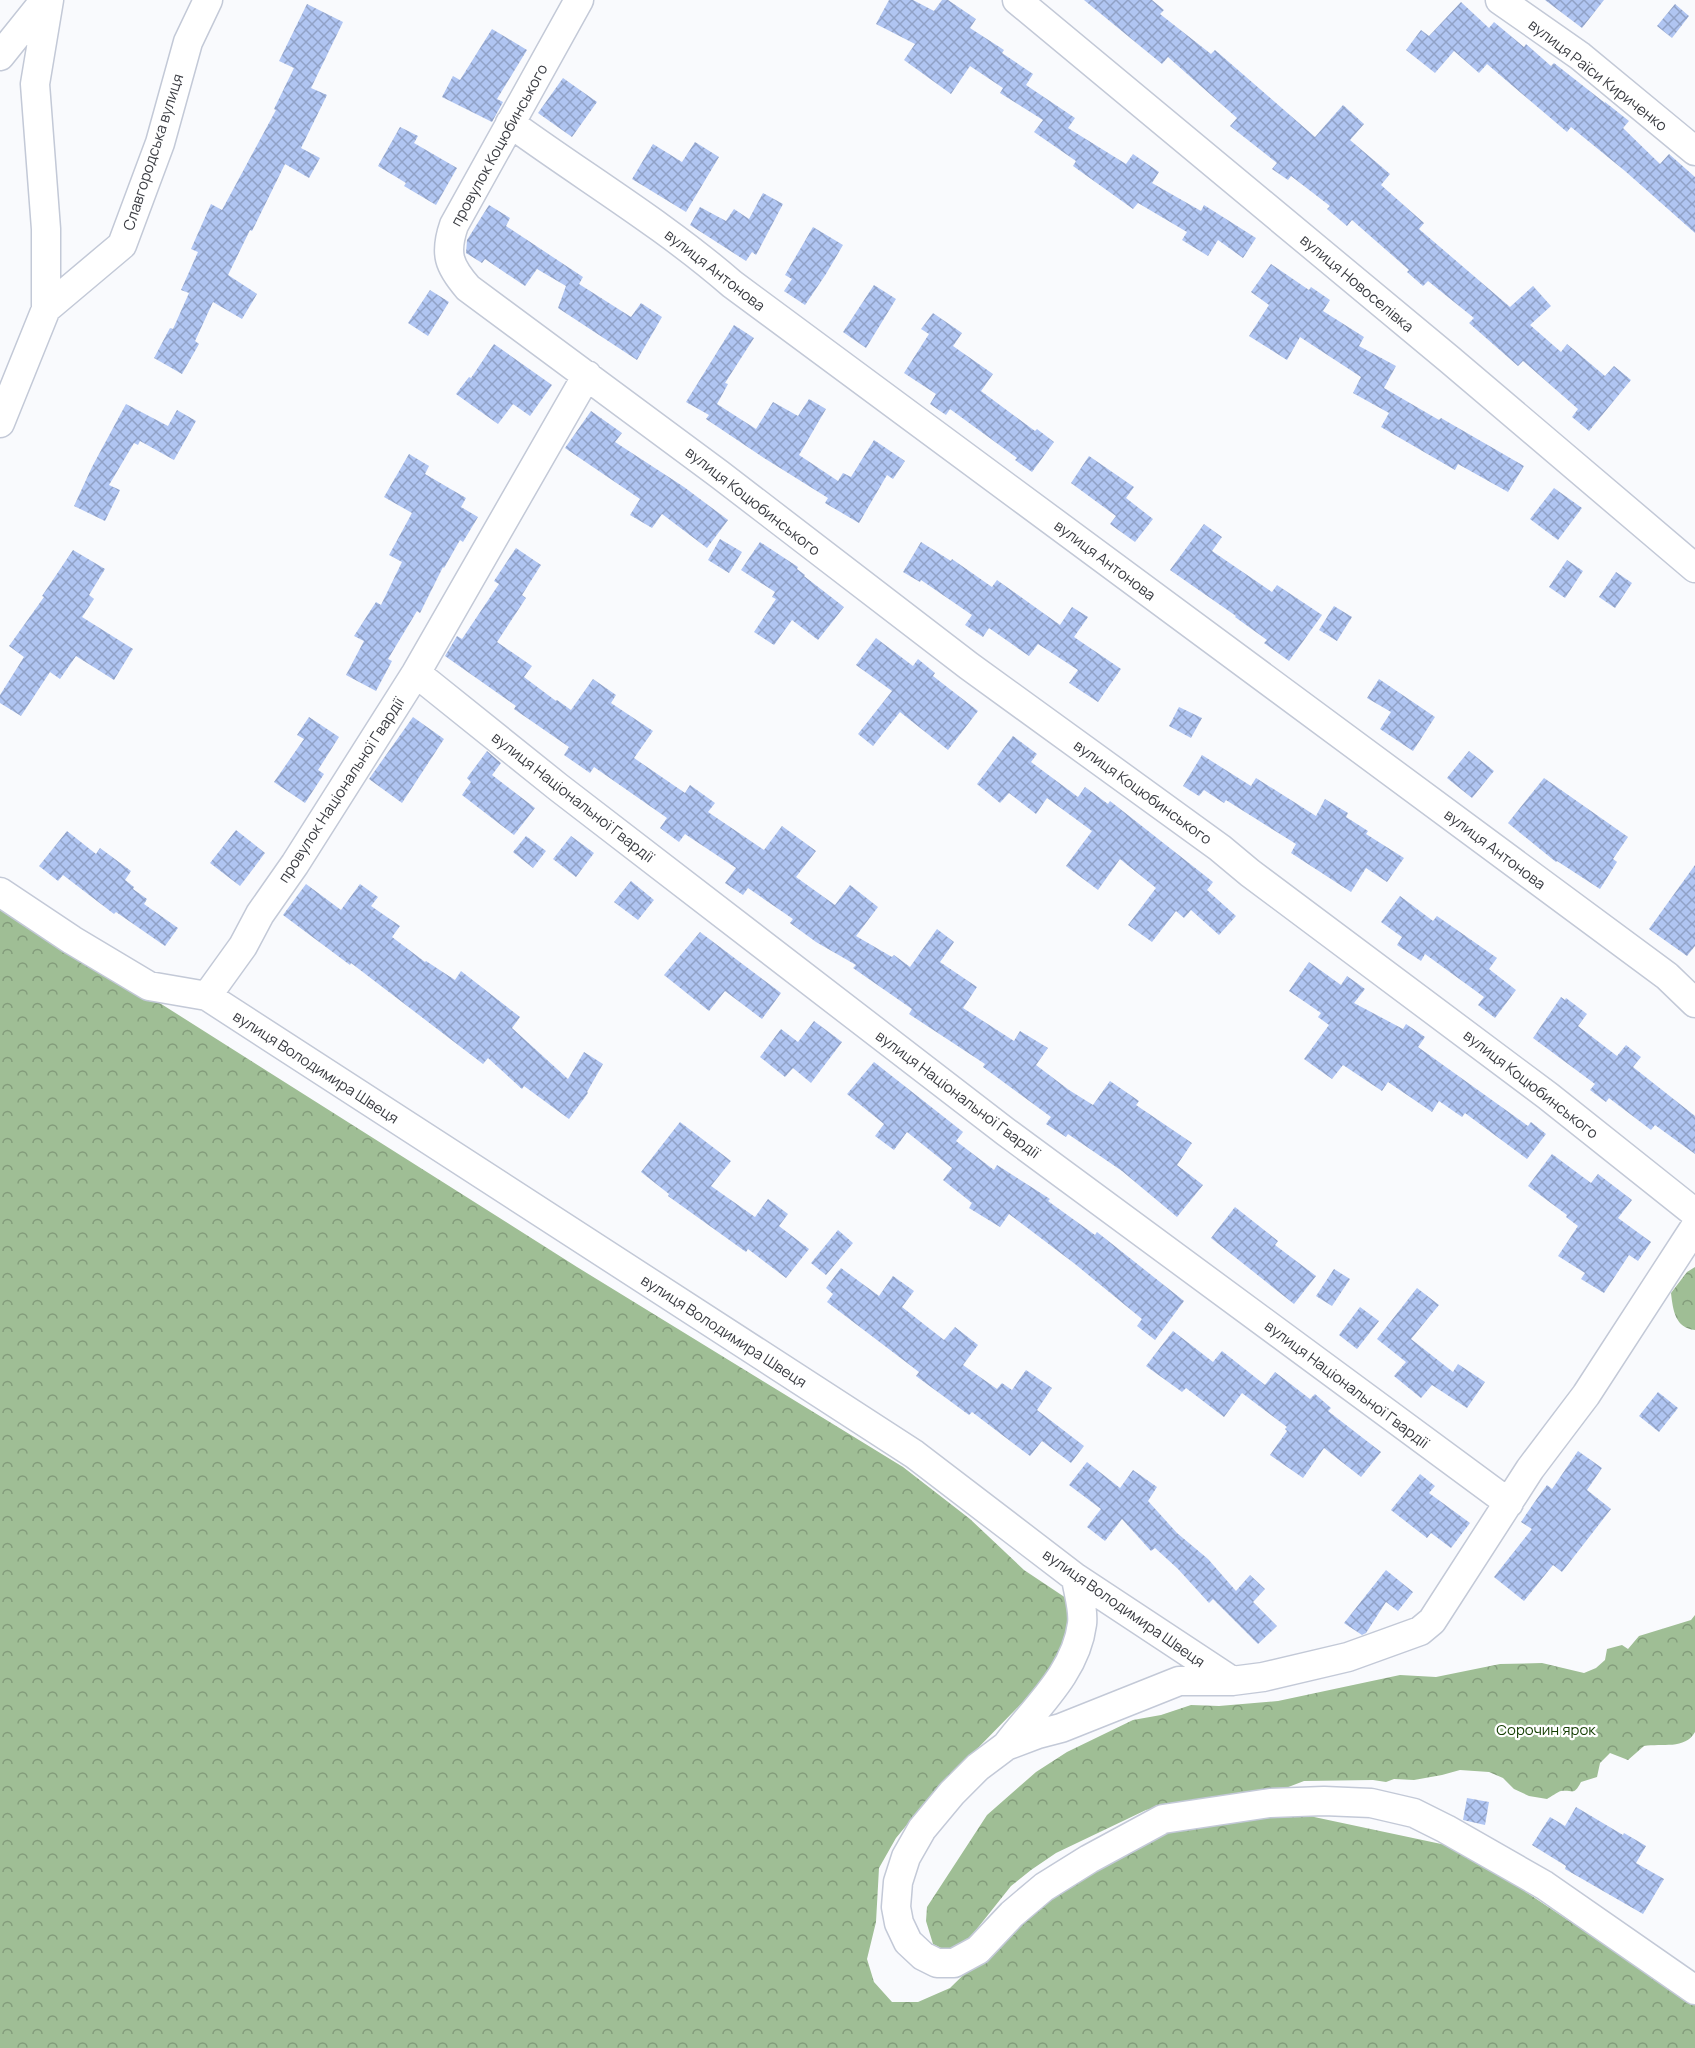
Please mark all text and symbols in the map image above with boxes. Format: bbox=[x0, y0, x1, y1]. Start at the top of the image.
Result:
street label: вулиця Раїси Кириченко bbox=[1524, 14, 1672, 136]
street label: провулок Коцюбинського bbox=[446, 60, 552, 230]
street label: Славгородська вулиця bbox=[118, 71, 188, 233]
street label: вулиця Антонова bbox=[660, 224, 770, 316]
street label: вулиця Новоселівка bbox=[1296, 229, 1418, 337]
street label: вулиця Коцюбинського bbox=[681, 442, 825, 560]
street label: вулиця Антонова bbox=[1050, 515, 1160, 605]
street label: провулок Національної Гвардії bbox=[273, 693, 409, 887]
street label: вулиця Національної Гвардії bbox=[487, 727, 659, 867]
street label: вулиця Коцюбинського bbox=[1070, 735, 1216, 849]
street label: вулиця Антонова bbox=[1440, 804, 1550, 894]
street label: вулиця Володимира Швеця bbox=[229, 1005, 403, 1129]
street label: вулиця Національної Гвардії bbox=[872, 1025, 1045, 1163]
street label: вулиця Коцюбинського bbox=[1459, 1025, 1603, 1143]
street label: вулиця Володимира Швеця bbox=[637, 1269, 811, 1393]
street label: вулиця Національної Гвардії bbox=[1261, 1315, 1434, 1453]
street label: вулиця Володимира Швеця bbox=[1039, 1544, 1209, 1672]
park label: Сорочин ярок bbox=[1496, 1719, 1596, 1740]

